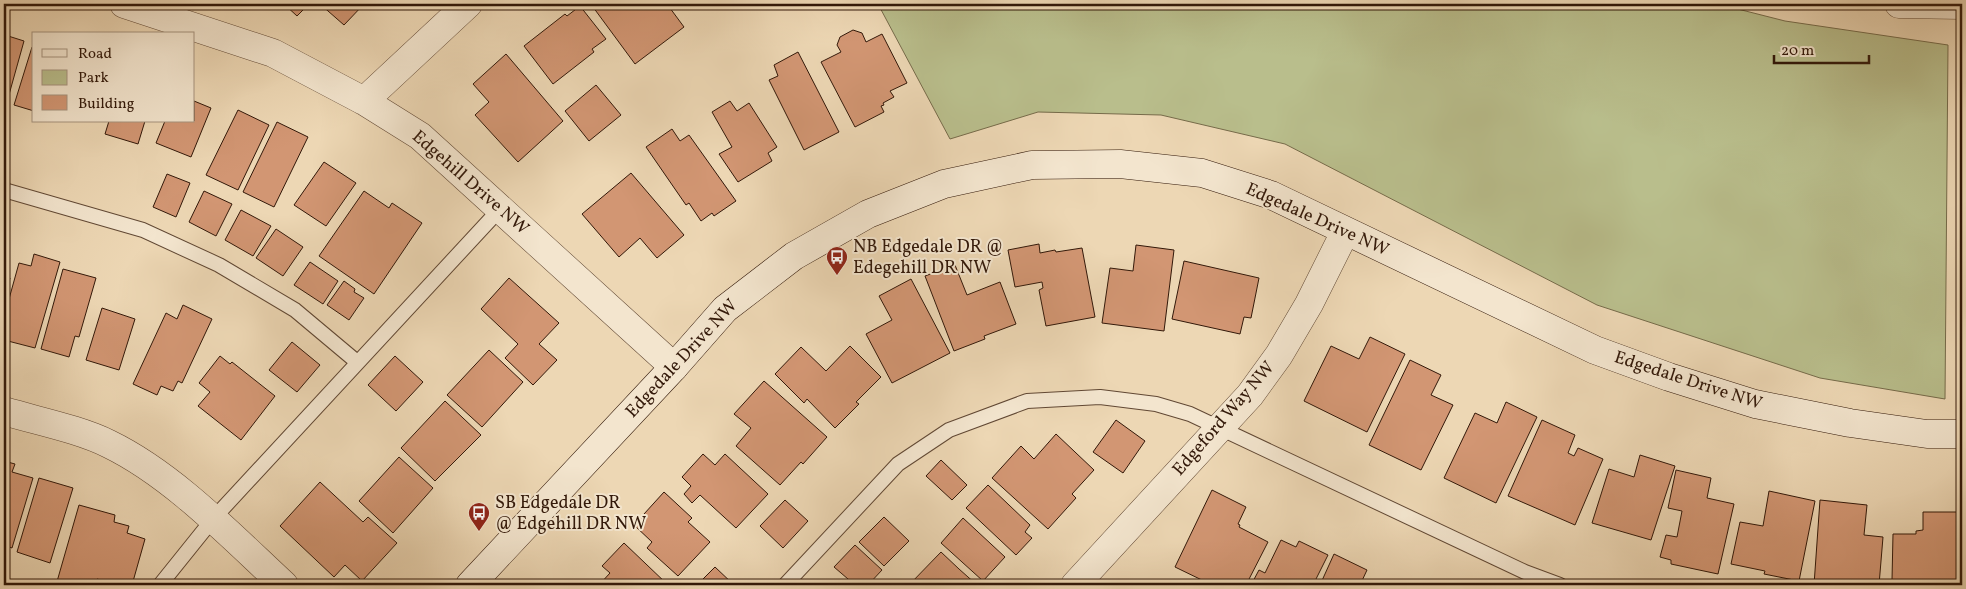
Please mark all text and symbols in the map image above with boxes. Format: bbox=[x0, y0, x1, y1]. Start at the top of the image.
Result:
legend bbox=[32, 32, 195, 122]
scale bar bbox=[1774, 32, 1868, 64]
text: 20 m bbox=[1781, 41, 1814, 62]
text: Road bbox=[78, 44, 112, 65]
text: Park bbox=[78, 68, 109, 89]
text: Building bbox=[78, 94, 135, 115]
street label: Edgehill Drive NW bbox=[406, 125, 534, 241]
street label: Edgedale Drive NW bbox=[1241, 177, 1393, 263]
place label: NB Edgedale DR @ Edegehill DR NW bbox=[853, 235, 1004, 281]
bus stop icon: NB Edgedale DR @ Edegehill DR NW bbox=[825, 245, 849, 276]
street label: Edgedale Drive NW bbox=[620, 294, 744, 424]
street label: Edgedale Drive NW bbox=[1611, 345, 1765, 417]
street label: Edgeford Way NW bbox=[1167, 356, 1281, 482]
place label: SB Edgedale DR @ Edgehill DR NW bbox=[495, 491, 646, 537]
bus stop icon: SB Edgedale DR @ Edgehill DR NW bbox=[467, 501, 491, 532]

